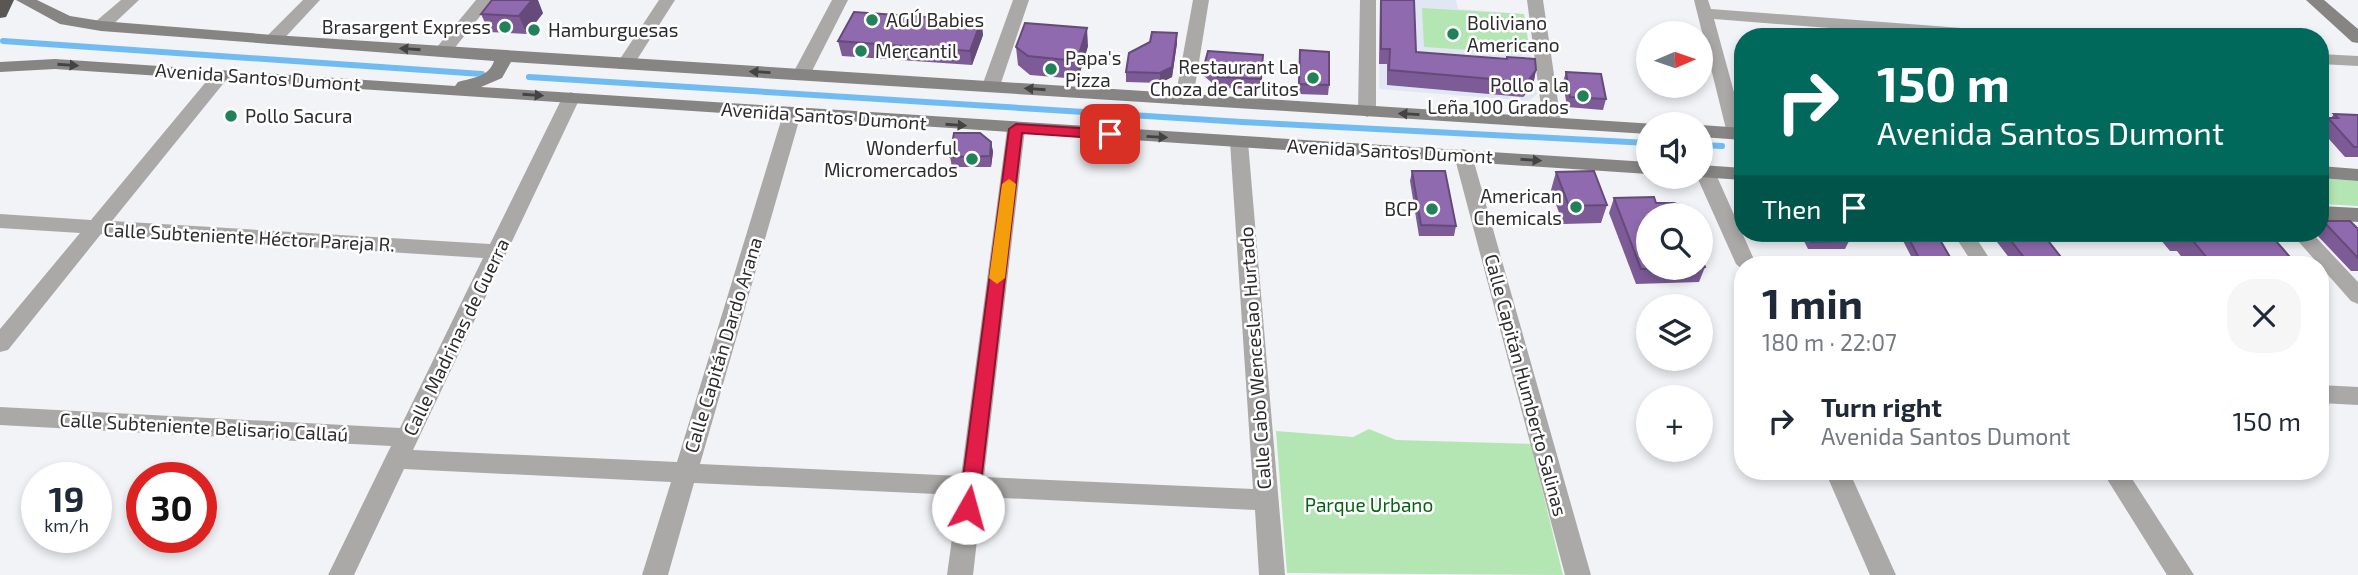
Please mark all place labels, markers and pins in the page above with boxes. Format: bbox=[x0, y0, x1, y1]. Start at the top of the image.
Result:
place label: AGÚ Babies bbox=[886, 8, 984, 31]
place label: Boliviano Americano bbox=[1467, 11, 1560, 56]
marker: AGÚ Babies bbox=[864, 12, 880, 28]
place label: Brasargent Express bbox=[322, 15, 491, 38]
place label: Hamburguesas bbox=[548, 18, 678, 41]
marker: Brasargent Express bbox=[497, 19, 513, 35]
marker: Hamburguesas bbox=[526, 22, 542, 38]
marker: Boliviano Americano bbox=[1445, 26, 1461, 42]
place label: Mercantil bbox=[875, 39, 958, 62]
marker: Mercantil bbox=[853, 43, 869, 59]
place label: Papa's Pizza bbox=[1065, 46, 1121, 91]
place label: Restaurant La Choza de Carlitos bbox=[1150, 55, 1299, 100]
marker: Papa's Pizza bbox=[1043, 61, 1059, 77]
marker: Restaurant La Choza de Carlitos bbox=[1305, 70, 1321, 86]
place label: Pollo a la Leña 100 Grados bbox=[1427, 73, 1569, 118]
marker: Pollo a la Leña 100 Grados bbox=[1575, 88, 1591, 104]
place label: Pollo Sacura bbox=[245, 104, 352, 127]
pin bbox=[1080, 104, 1140, 164]
marker: Pollo Sacura bbox=[223, 108, 239, 124]
place label: Wonderful Micromercados bbox=[824, 136, 958, 181]
marker: Wonderful Micromercados bbox=[964, 151, 980, 167]
place label: American Chemicals bbox=[1474, 184, 1562, 229]
place label: BCP bbox=[1384, 197, 1418, 220]
marker: American Chemicals bbox=[1568, 199, 1584, 215]
marker: BCP bbox=[1424, 201, 1440, 217]

